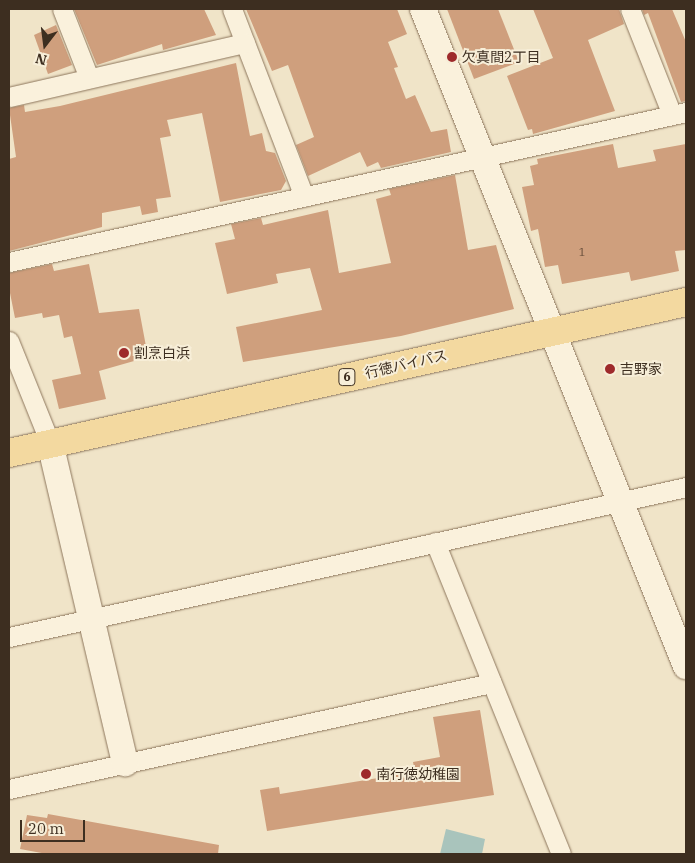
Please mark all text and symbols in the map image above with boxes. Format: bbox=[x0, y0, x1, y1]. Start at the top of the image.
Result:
north arrow bbox=[20, 20, 70, 70]
text: N bbox=[33, 49, 49, 70]
place label: 欠真間2丁目 bbox=[462, 49, 540, 65]
marker: 欠真間2丁目 bbox=[446, 51, 458, 63]
house number: 1 bbox=[579, 245, 585, 259]
place label: 割烹白浜 bbox=[134, 345, 190, 361]
street label: 行徳バイパス bbox=[363, 346, 449, 382]
marker: 割烹白浜 bbox=[118, 347, 130, 359]
place label: 吉野家 bbox=[620, 361, 662, 377]
marker: 吉野家 bbox=[604, 363, 616, 375]
road number: 6 bbox=[338, 368, 356, 387]
place label: 南行徳幼稚園 bbox=[376, 766, 460, 782]
marker: 南行徳幼稚園 bbox=[360, 768, 372, 780]
scale bar bbox=[22, 810, 88, 842]
text: 20 m bbox=[28, 819, 64, 838]

